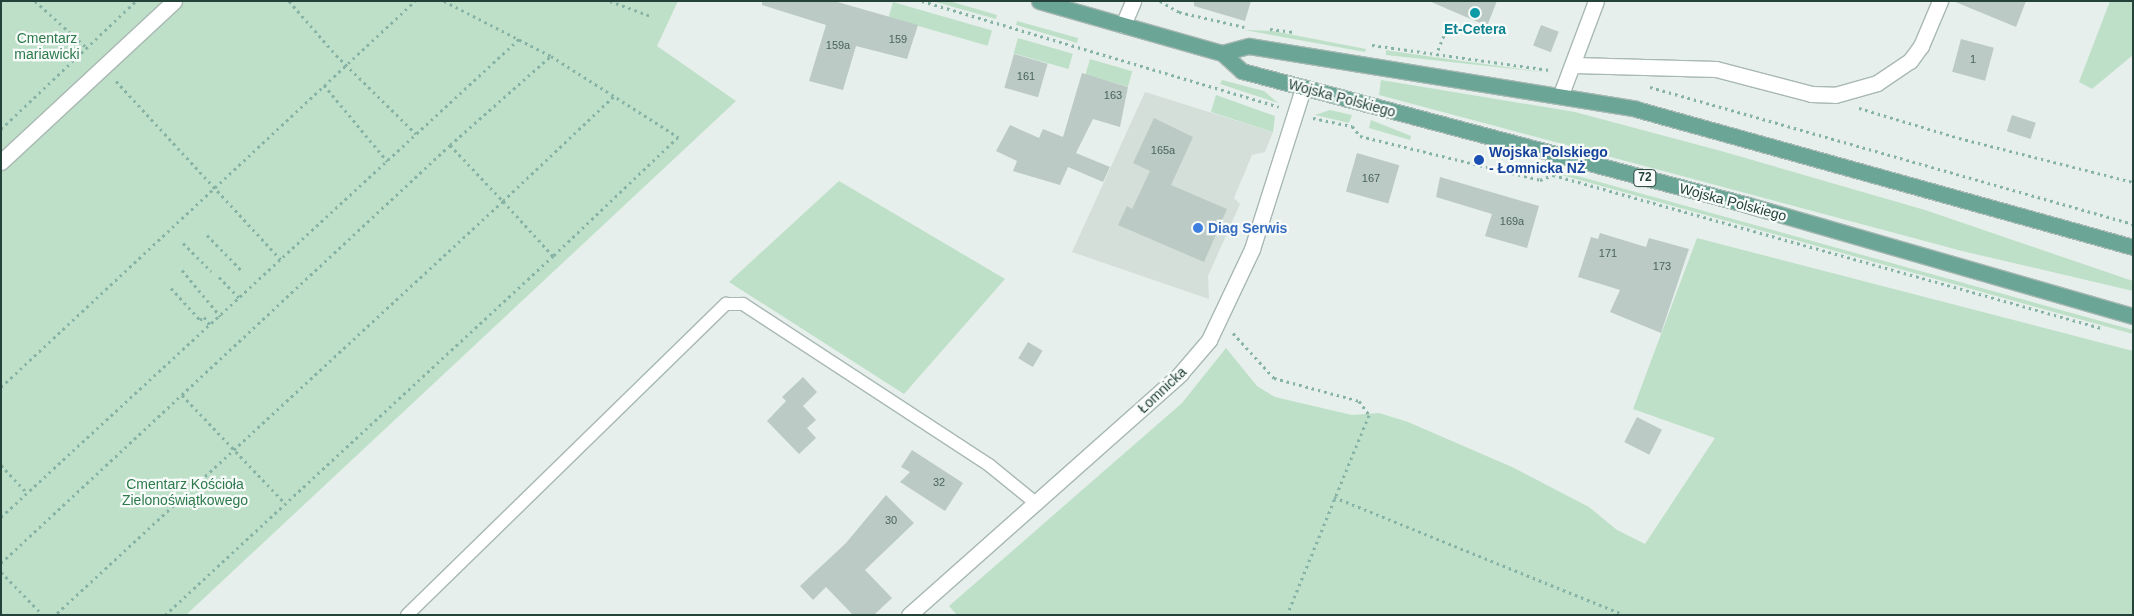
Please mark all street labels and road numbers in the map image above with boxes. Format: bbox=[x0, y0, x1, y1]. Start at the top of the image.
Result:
street label: Wojska Polskiego bbox=[1287, 76, 1397, 120]
road number: 72 bbox=[1632, 168, 1658, 188]
street label: Wojska Polskiego bbox=[1678, 180, 1788, 224]
street label: Łomnicka bbox=[1134, 363, 1190, 417]

